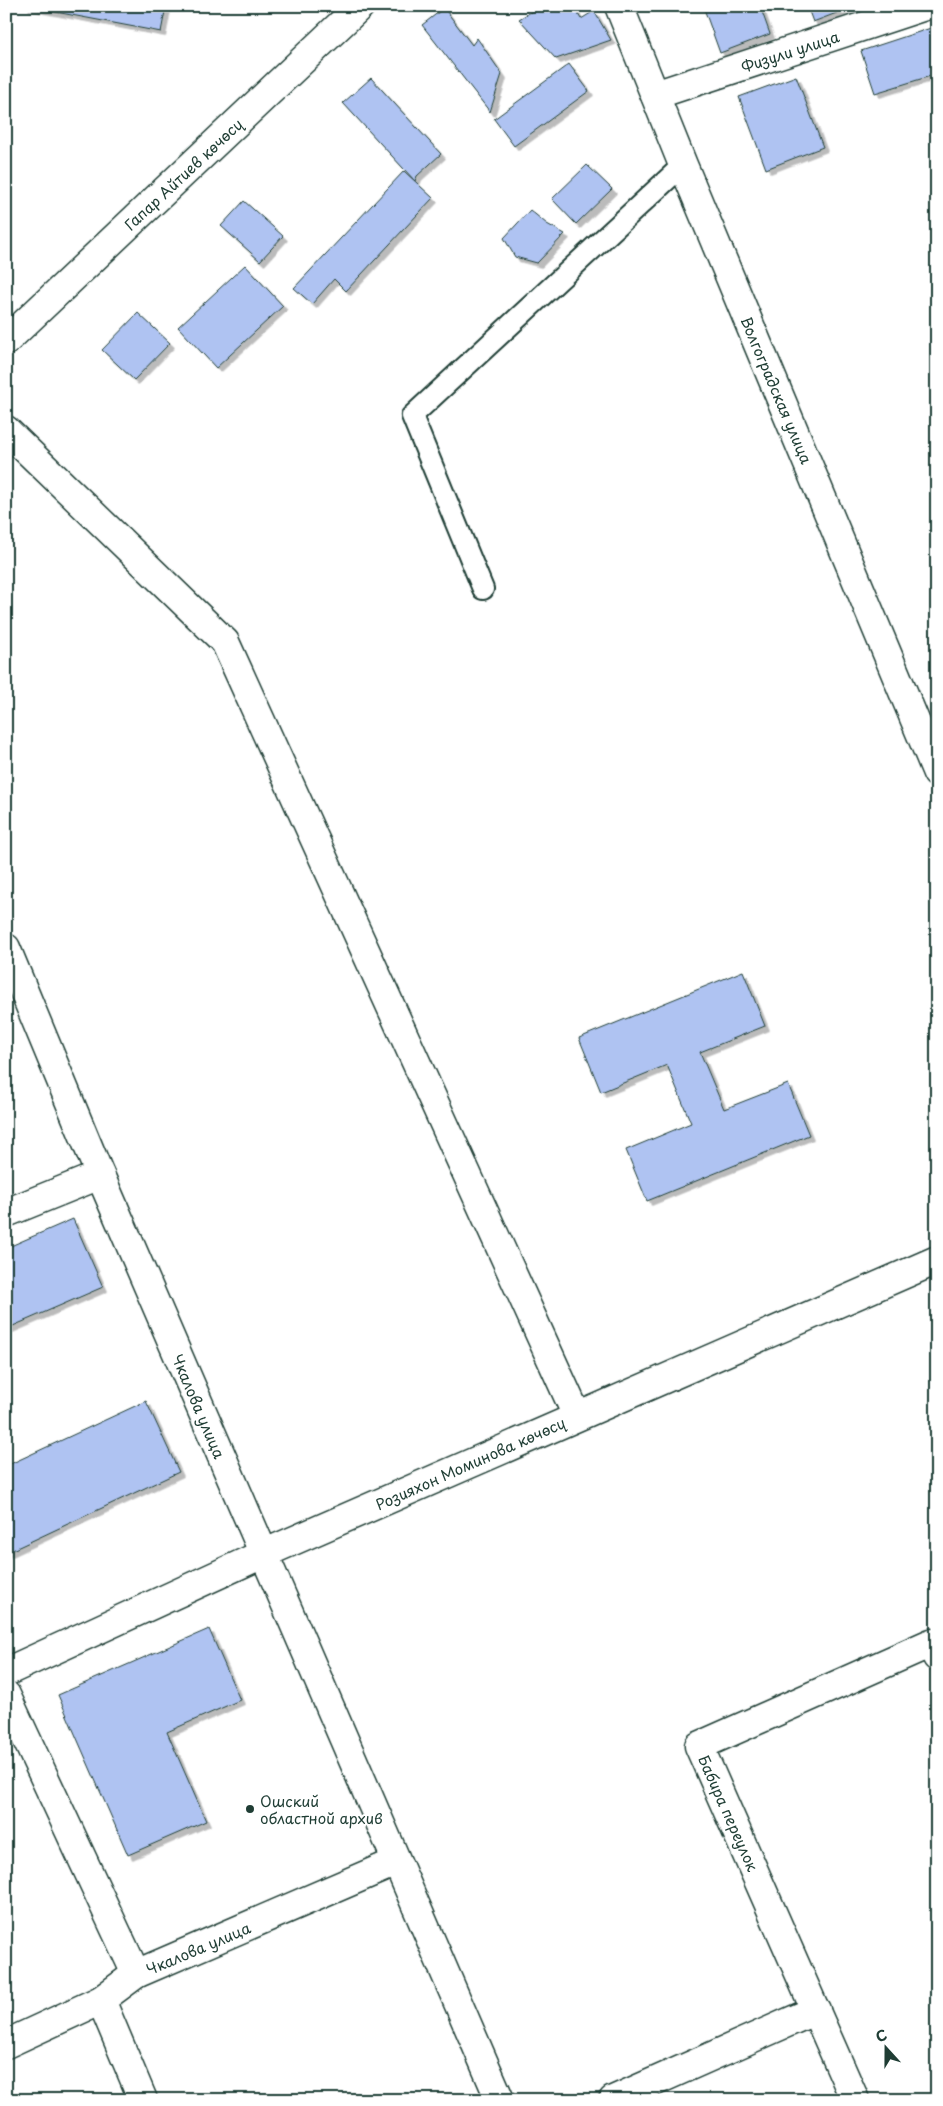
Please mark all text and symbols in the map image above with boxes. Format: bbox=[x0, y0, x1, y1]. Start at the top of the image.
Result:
street label: Физули улица bbox=[738, 24, 843, 78]
street label: Гапар Айтиев көчөсү bbox=[119, 113, 248, 235]
street label: Волгоградская улица bbox=[736, 313, 819, 468]
street label: Чкалова улица bbox=[167, 1350, 232, 1462]
street label: Розияхон Моминова көчөсү bbox=[371, 1411, 569, 1515]
street label: Бабира переулок bbox=[693, 1751, 765, 1875]
place label: Ошский областной архив bbox=[260, 1789, 383, 1829]
marker: Ошский областной архив bbox=[244, 1803, 256, 1815]
street label: Чкалова улица bbox=[142, 1915, 254, 1980]
north arrow bbox=[860, 2024, 910, 2074]
text: С bbox=[872, 2024, 890, 2047]

